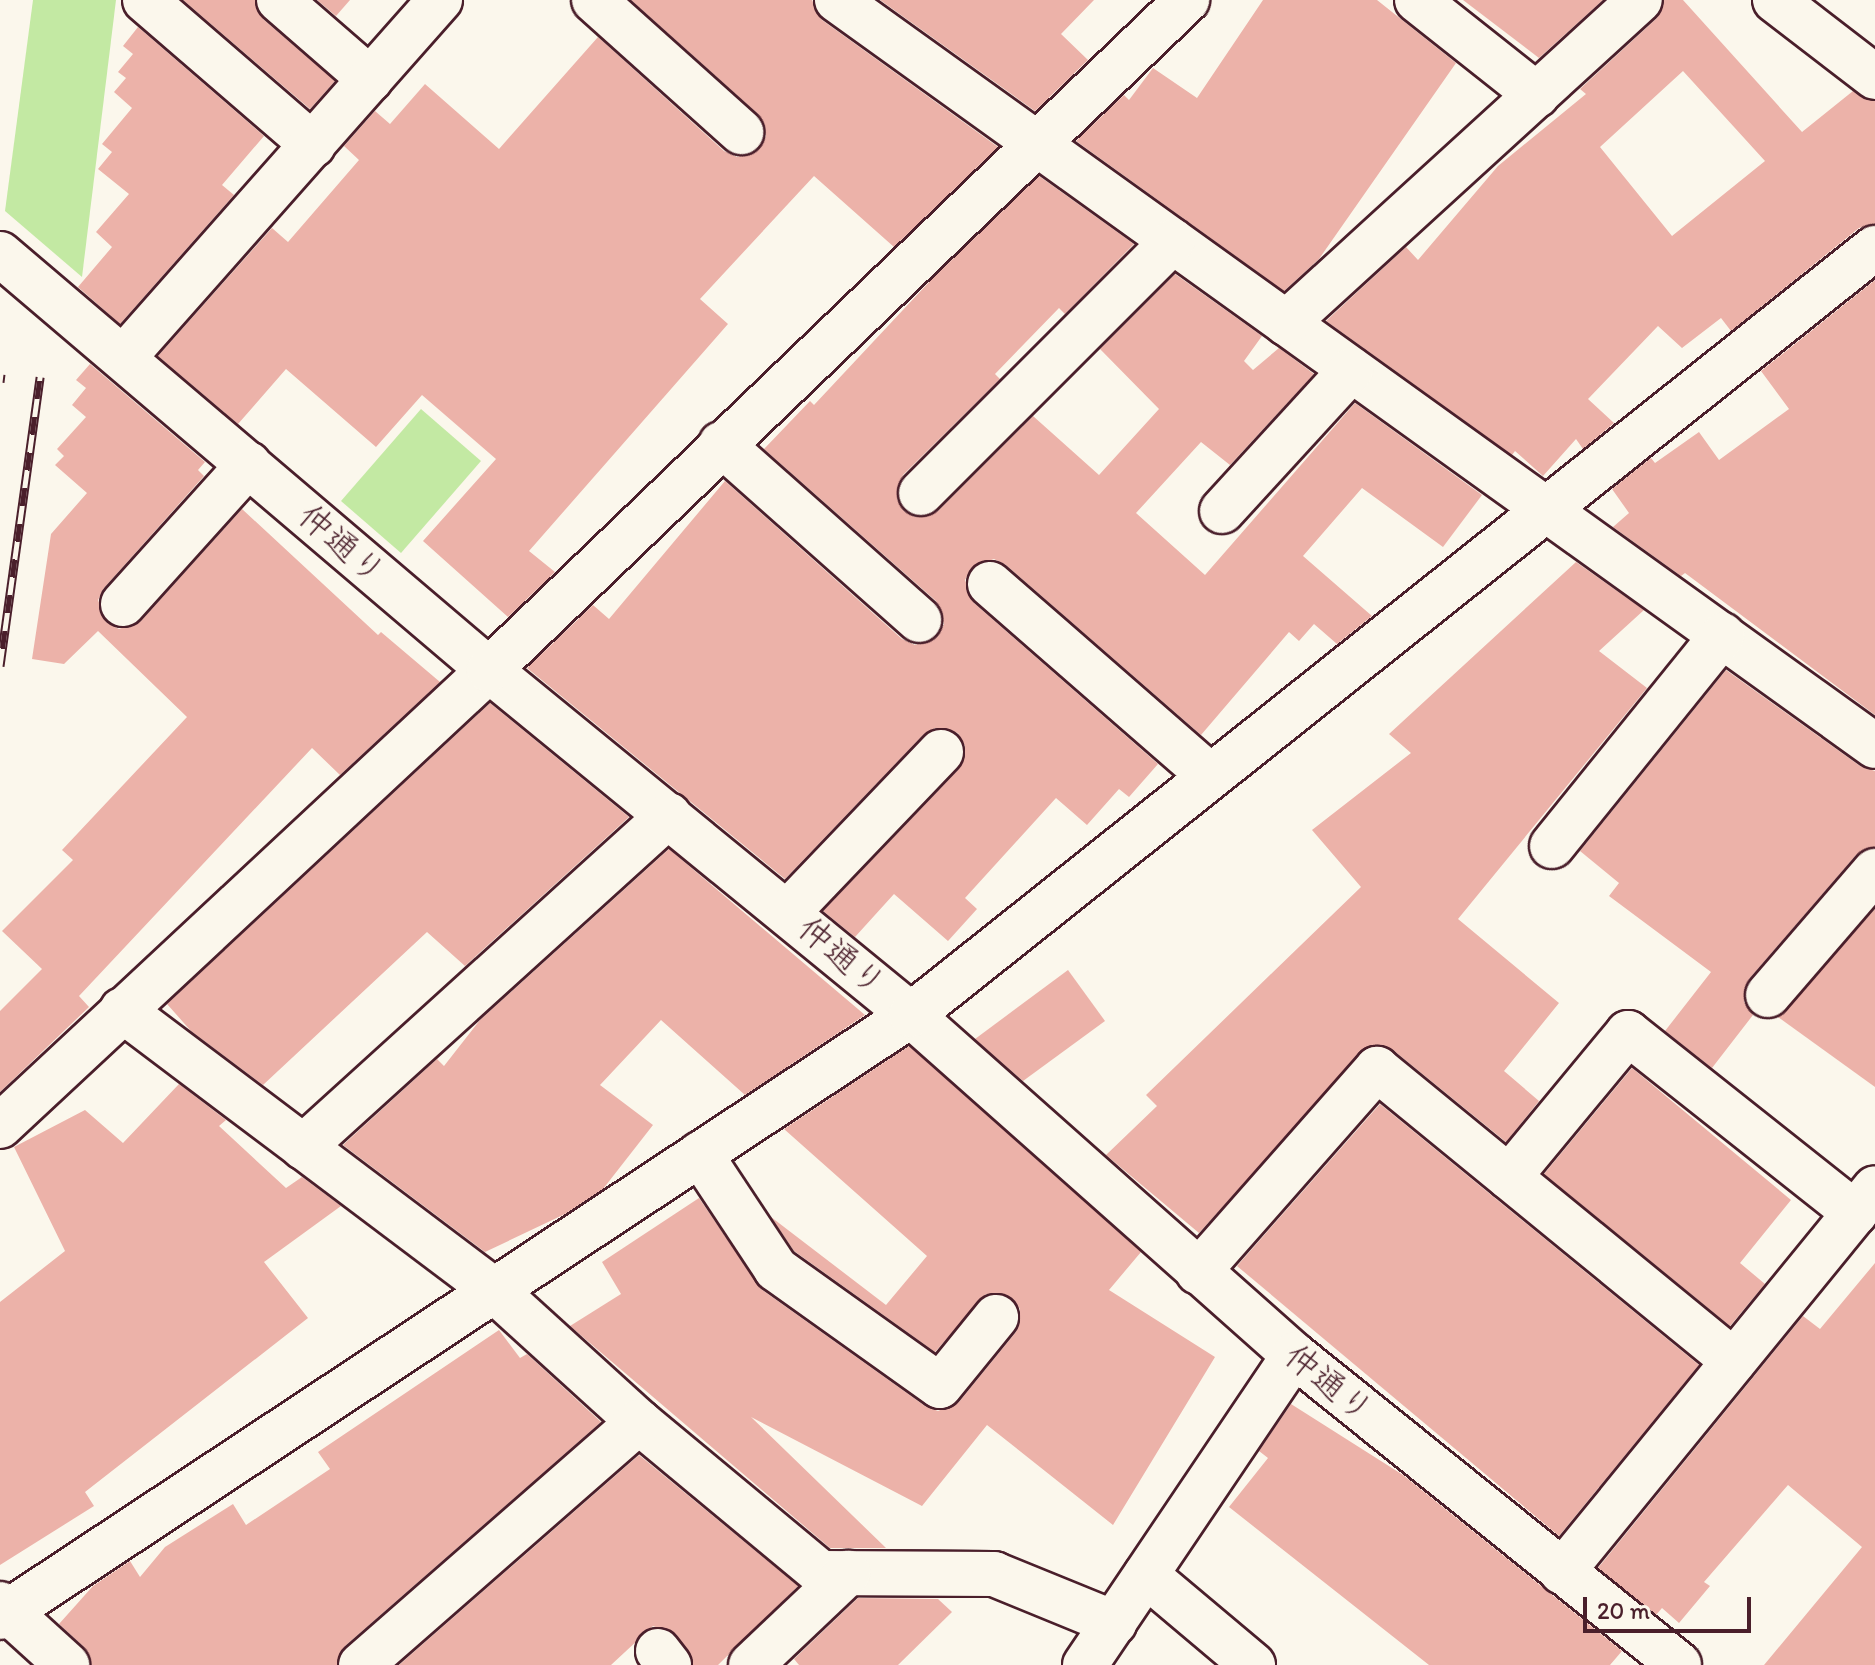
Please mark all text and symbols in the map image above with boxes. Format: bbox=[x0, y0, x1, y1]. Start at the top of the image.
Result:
street label: 仲通り bbox=[290, 495, 394, 593]
street label: 仲通り bbox=[790, 908, 894, 1004]
street label: 仲通り bbox=[1277, 1335, 1381, 1431]
scale bar bbox=[1587, 1581, 1755, 1631]
text: 20 m bbox=[1597, 1596, 1650, 1625]

